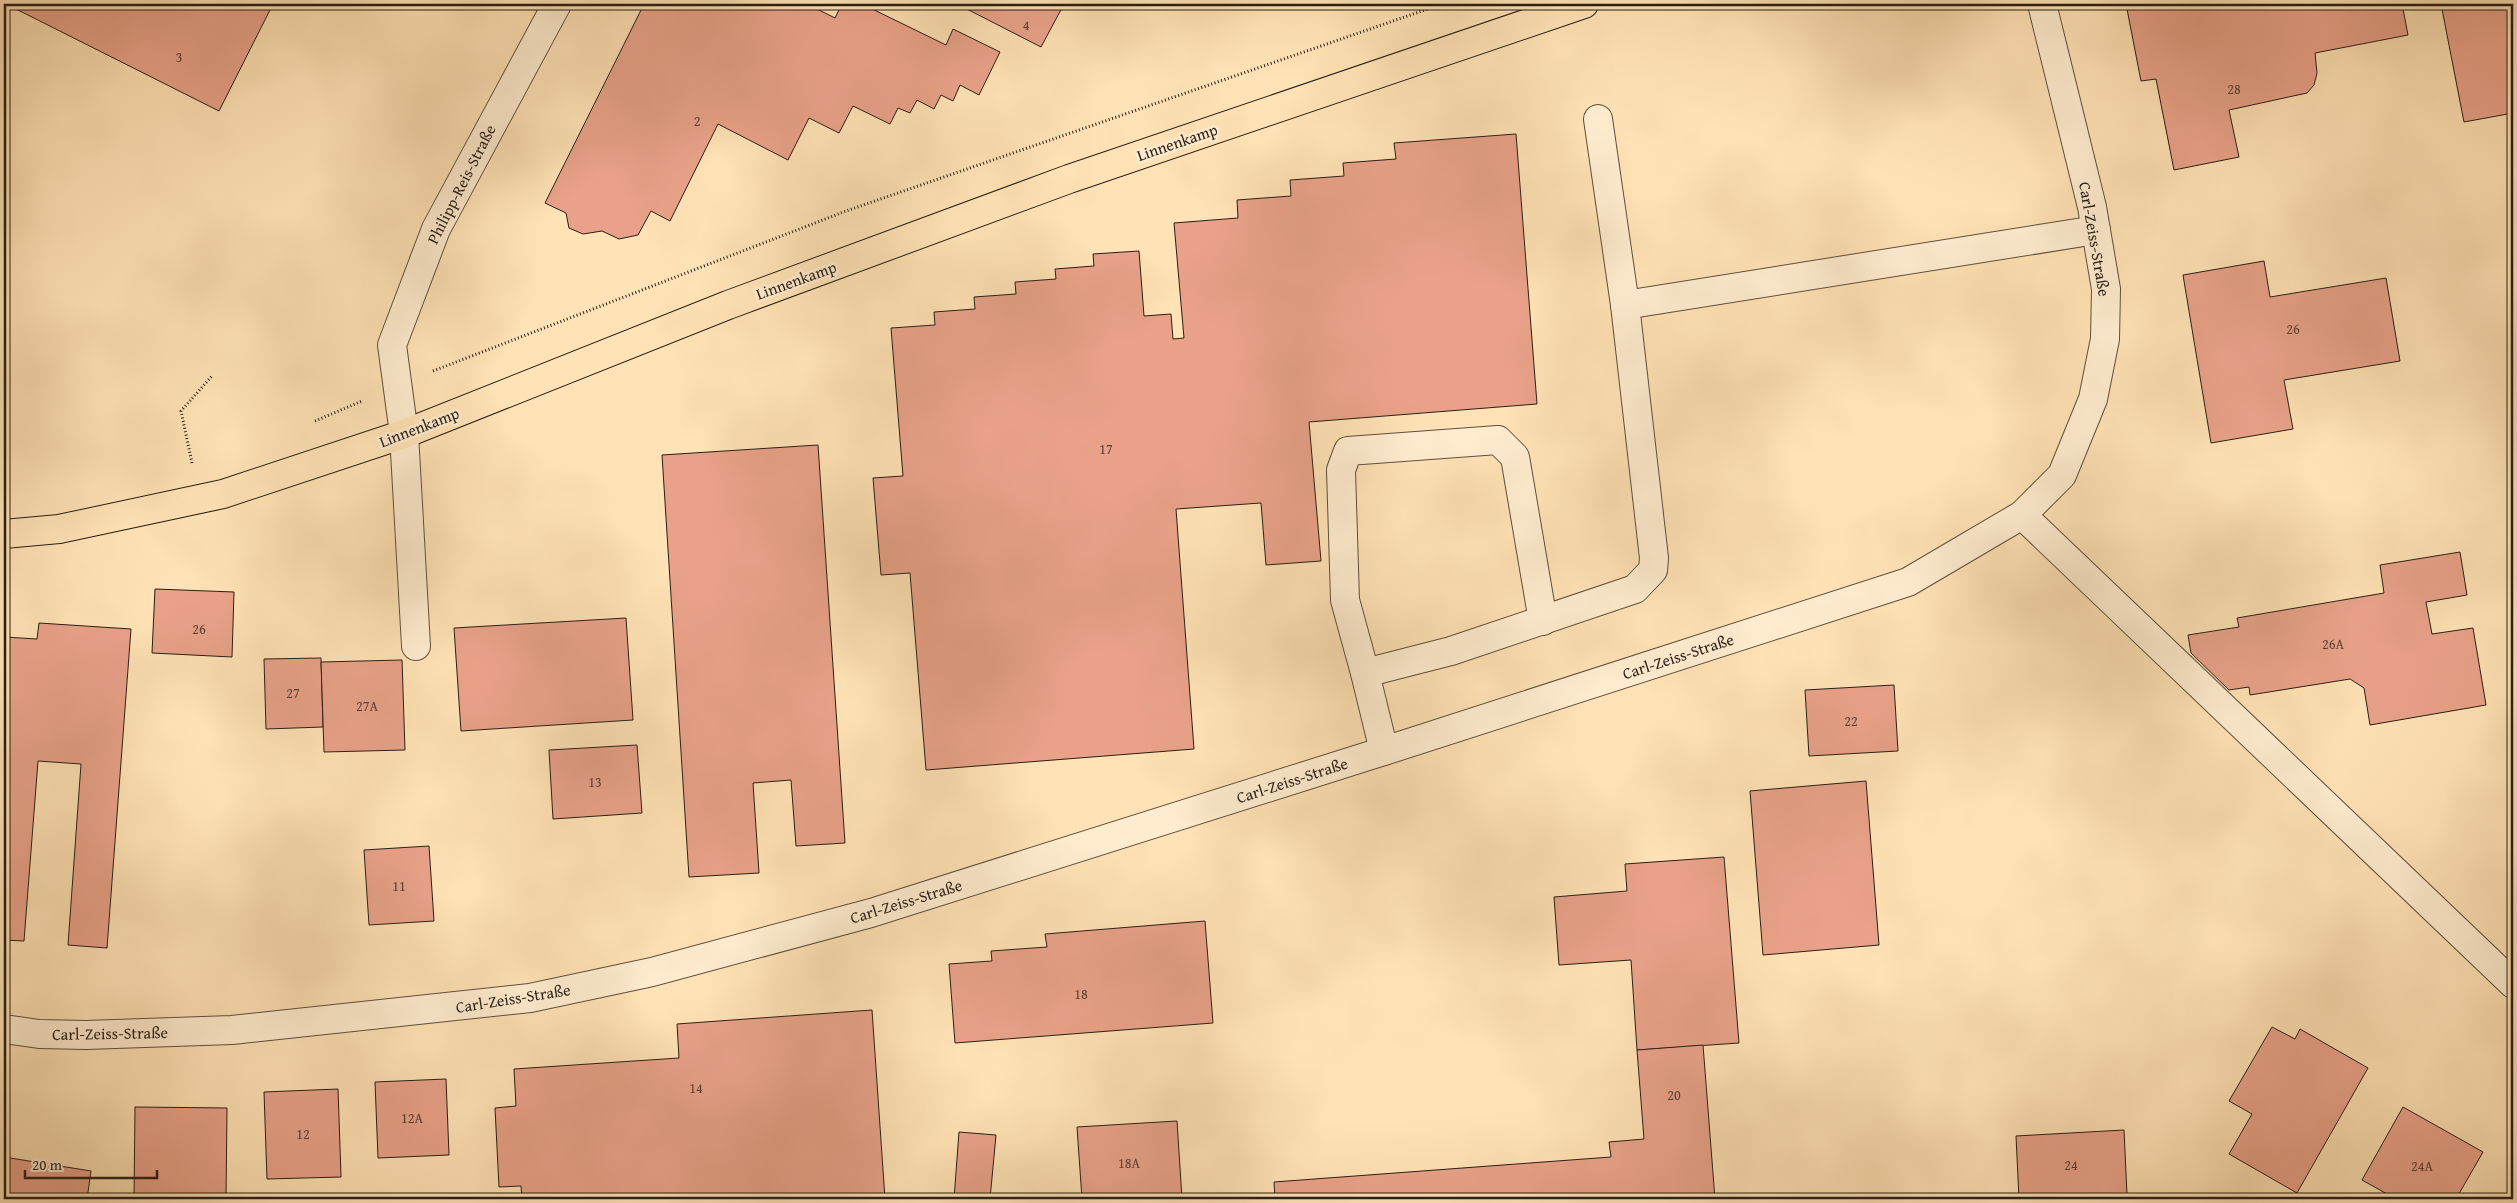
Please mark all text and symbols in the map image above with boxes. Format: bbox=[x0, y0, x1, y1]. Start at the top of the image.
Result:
house number: 4 bbox=[1023, 15, 1030, 35]
house number: 3 bbox=[176, 47, 182, 67]
house number: 28 bbox=[2227, 79, 2241, 99]
house number: 2 bbox=[694, 111, 700, 131]
street label: Linnenkamp bbox=[1133, 117, 1221, 167]
street label: Philipp-Reis-Straße bbox=[421, 120, 501, 248]
street label: Carl-Zeiss-Straße bbox=[2073, 180, 2117, 298]
street label: Linnenkamp bbox=[752, 254, 840, 306]
house number: 26 bbox=[2286, 319, 2300, 339]
street label: Linnenkamp bbox=[375, 401, 463, 453]
house number: 17 bbox=[1099, 439, 1113, 459]
house number: 26 bbox=[192, 619, 206, 639]
street label: Carl-Zeiss-Straße bbox=[1619, 627, 1737, 685]
house number: 26A bbox=[2322, 634, 2344, 654]
house number: 27 bbox=[286, 683, 300, 703]
house number: 27A bbox=[356, 696, 378, 716]
house number: 22 bbox=[1844, 711, 1858, 731]
street label: Carl-Zeiss-Straße bbox=[1233, 751, 1351, 809]
house number: 13 bbox=[588, 772, 602, 792]
street label: Carl-Zeiss-Straße bbox=[847, 873, 965, 929]
house number: 11 bbox=[392, 876, 406, 896]
street label: Carl-Zeiss-Straße bbox=[454, 977, 572, 1019]
house number: 18 bbox=[1074, 984, 1088, 1004]
street label: Carl-Zeiss-Straße bbox=[52, 1020, 168, 1046]
house number: 14 bbox=[689, 1078, 703, 1098]
house number: 20 bbox=[1667, 1085, 1681, 1105]
house number: 12A bbox=[401, 1108, 423, 1128]
house number: 12 bbox=[296, 1124, 310, 1144]
scale bar bbox=[25, 1148, 158, 1180]
house number: 18A bbox=[1118, 1153, 1140, 1173]
text: 20 m bbox=[32, 1154, 63, 1175]
house number: 24 bbox=[2064, 1155, 2078, 1175]
house number: 24A bbox=[2411, 1156, 2433, 1176]

